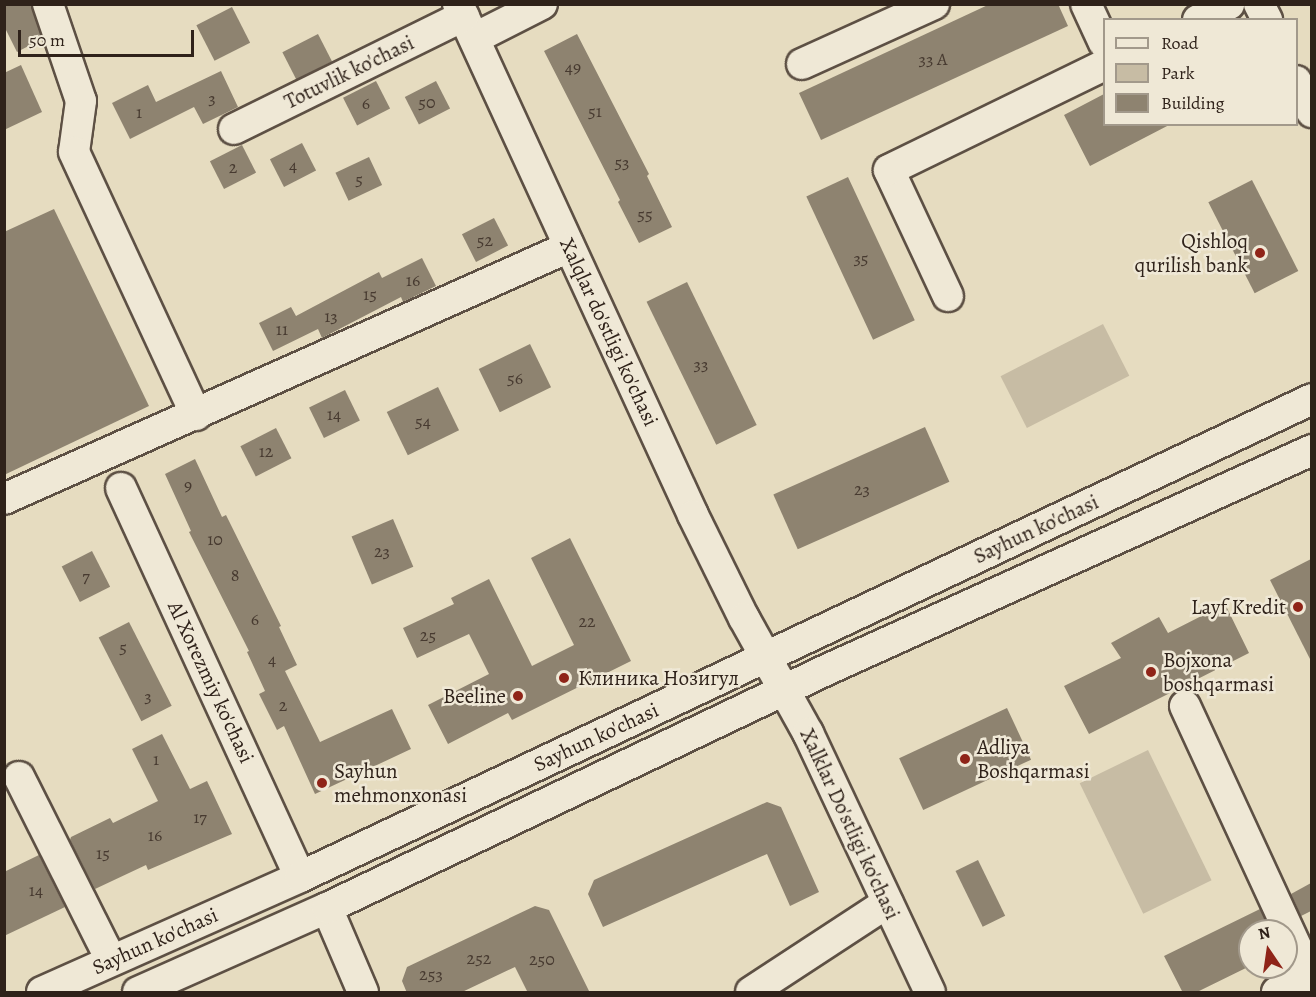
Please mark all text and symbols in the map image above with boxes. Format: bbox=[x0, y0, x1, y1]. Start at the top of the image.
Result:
scale bar bbox=[21, 18, 196, 56]
legend bbox=[1103, 18, 1298, 126]
text: 50 m bbox=[29, 28, 65, 52]
street label: Totuvlik ko'chasi bbox=[280, 30, 418, 114]
text: Road bbox=[1161, 31, 1198, 55]
house number: 33 А bbox=[918, 48, 948, 70]
house number: 49 bbox=[565, 56, 581, 78]
text: Park bbox=[1161, 61, 1195, 85]
house number: 3 bbox=[208, 87, 216, 109]
house number: 50 bbox=[418, 91, 436, 113]
text: Building bbox=[1161, 91, 1225, 115]
house number: 6 bbox=[362, 92, 370, 114]
house number: 51 bbox=[588, 100, 602, 122]
house number: 1 bbox=[136, 101, 142, 123]
house number: 53 bbox=[614, 151, 630, 173]
house number: 4 bbox=[289, 154, 297, 176]
house number: 2 bbox=[229, 156, 237, 178]
house number: 5 bbox=[355, 168, 363, 190]
house number: 55 bbox=[637, 203, 653, 225]
place label: Qishloq qurilish bank bbox=[1135, 228, 1248, 278]
house number: 52 bbox=[477, 229, 493, 251]
street label: Xalqlar do'stligi ko'chasi bbox=[554, 234, 664, 430]
marker: Qishloq qurilish bank bbox=[1253, 246, 1267, 260]
house number: 35 bbox=[853, 247, 869, 269]
house number: 16 bbox=[406, 269, 420, 291]
house number: 15 bbox=[363, 283, 377, 305]
house number: 13 bbox=[324, 305, 338, 327]
house number: 11 bbox=[276, 318, 288, 340]
house number: 33 bbox=[694, 353, 708, 375]
house number: 56 bbox=[507, 367, 523, 389]
house number: 14 bbox=[327, 403, 341, 425]
house number: 54 bbox=[415, 410, 431, 432]
house number: 12 bbox=[259, 440, 273, 462]
house number: 9 bbox=[184, 474, 192, 496]
house number: 23 bbox=[854, 478, 870, 500]
street label: Sayhun ko'chasi bbox=[970, 489, 1102, 569]
house number: 10 bbox=[207, 528, 223, 550]
house number: 23 bbox=[374, 540, 390, 562]
house number: 8 bbox=[231, 564, 239, 586]
house number: 7 bbox=[82, 565, 90, 587]
place label: Layf Kredit bbox=[1191, 594, 1286, 620]
street label: Al Xorezmiy ko'chasi bbox=[162, 597, 260, 767]
marker: Layf Kredit bbox=[1291, 600, 1305, 614]
house number: 6 bbox=[251, 608, 259, 630]
house number: 22 bbox=[578, 610, 596, 632]
house number: 25 bbox=[420, 624, 436, 646]
house number: 5 bbox=[119, 636, 127, 658]
place label: Bojxona boshqarmasi bbox=[1163, 647, 1274, 697]
house number: 4 bbox=[268, 648, 276, 670]
place label: Клиника Нозигул bbox=[578, 665, 739, 691]
marker: Bojxona boshqarmasi bbox=[1144, 665, 1158, 679]
marker: Клиника Нозигул bbox=[555, 669, 573, 687]
place label: Beeline bbox=[443, 683, 506, 709]
house number: 3 bbox=[144, 685, 152, 707]
marker: Beeline bbox=[511, 689, 525, 703]
house number: 2 bbox=[279, 694, 287, 716]
street label: Sayhun ko'chasi bbox=[530, 697, 662, 777]
street label: Xalklar Do'stligi ko'chasi bbox=[795, 724, 905, 924]
place label: Adliya Boshqarmasi bbox=[977, 734, 1090, 784]
house number: 1 bbox=[153, 748, 159, 770]
marker: Adliya Boshqarmasi bbox=[958, 752, 972, 766]
place label: Sayhun mehmonxonasi bbox=[334, 758, 467, 808]
marker: Sayhun mehmonxonasi bbox=[315, 776, 329, 790]
house number: 17 bbox=[193, 806, 207, 828]
house number: 16 bbox=[148, 824, 162, 846]
house number: 15 bbox=[96, 842, 110, 864]
house number: 14 bbox=[29, 879, 43, 901]
street label: Sayhun ko'chasi bbox=[88, 902, 222, 980]
north arrow bbox=[1238, 919, 1298, 979]
text: N bbox=[1256, 921, 1273, 945]
house number: 252 bbox=[467, 947, 491, 969]
house number: 250 bbox=[529, 948, 555, 970]
house number: 253 bbox=[419, 963, 443, 985]

